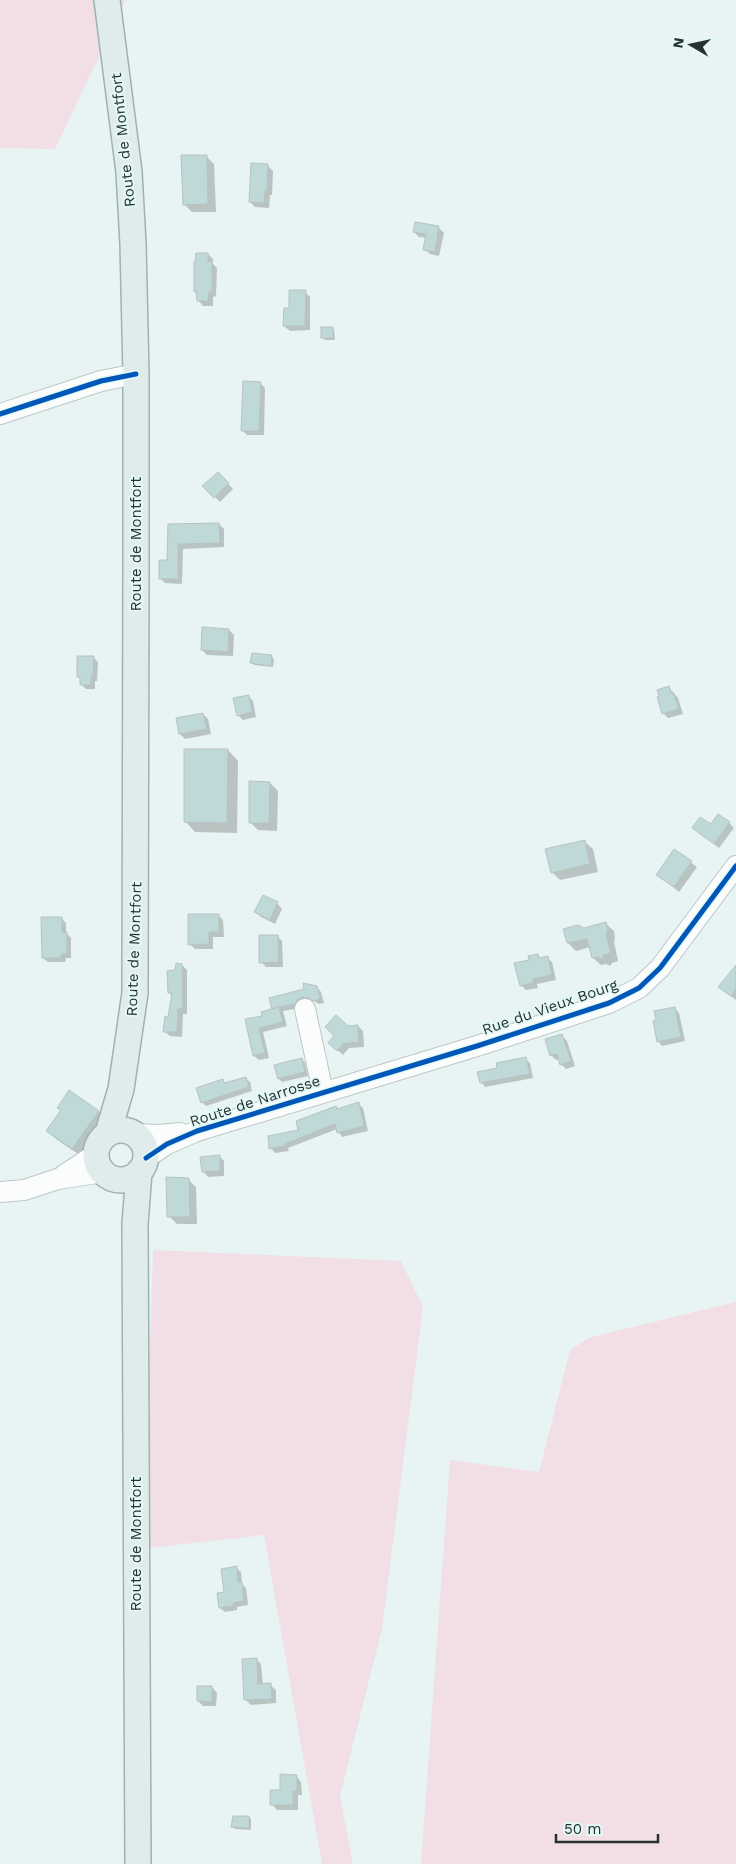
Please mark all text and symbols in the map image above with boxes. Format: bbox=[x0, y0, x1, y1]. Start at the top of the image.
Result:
north arrow bbox=[666, 20, 716, 70]
text: N bbox=[669, 37, 687, 49]
street label: Route de Montfort bbox=[107, 71, 139, 208]
street label: Route de Montfort bbox=[127, 476, 145, 611]
street label: Route de Montfort bbox=[123, 881, 145, 1017]
street label: Rue du Vieux Bourg bbox=[480, 975, 620, 1039]
street label: Route de Narrosse bbox=[188, 1071, 322, 1131]
street label: Route de Montfort bbox=[127, 1476, 145, 1611]
scale bar bbox=[556, 1812, 658, 1844]
text: 50 m bbox=[564, 1820, 601, 1838]

